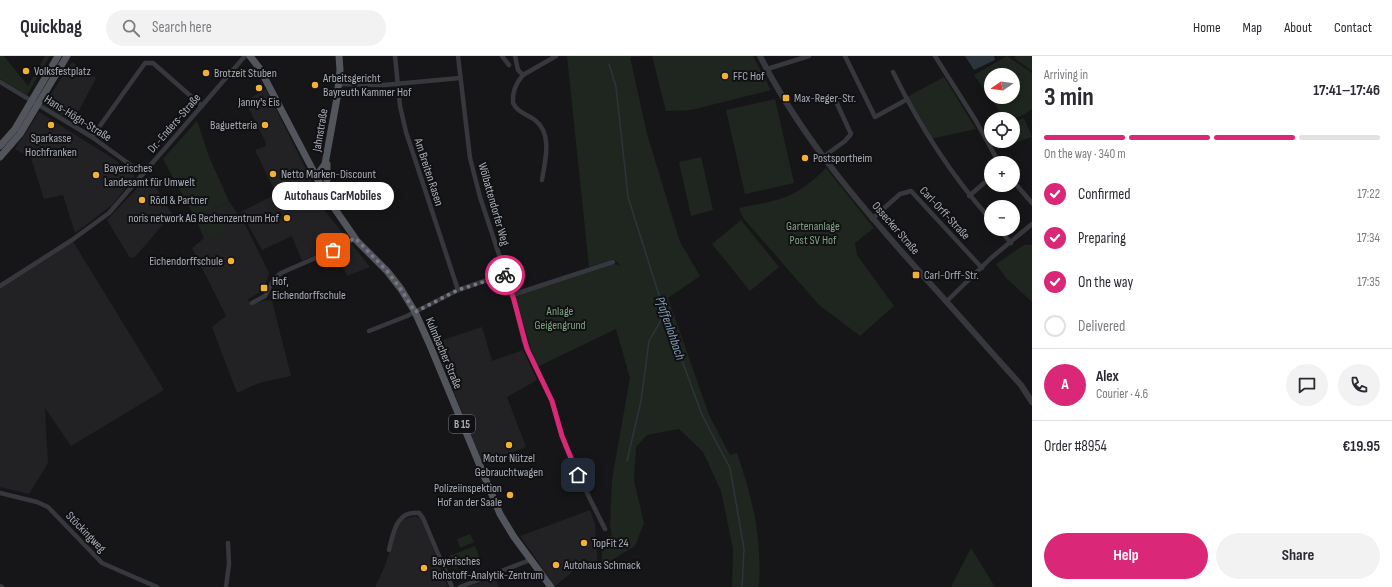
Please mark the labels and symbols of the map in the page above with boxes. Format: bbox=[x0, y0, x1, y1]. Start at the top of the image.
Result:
place label: Volksfestplatz bbox=[34, 64, 92, 79]
marker: Volksfestplatz bbox=[21, 66, 31, 76]
place label: Brotzeit Stuben bbox=[214, 66, 277, 81]
marker: Brotzeit Stuben bbox=[201, 68, 211, 78]
north arrow bbox=[984, 68, 1020, 104]
place label: FFC Hof bbox=[733, 69, 765, 84]
place label: Arbeitsgericht Bayreuth Kammer Hof bbox=[322, 71, 412, 100]
marker: FFC Hof bbox=[720, 71, 730, 81]
marker: Arbeitsgericht Bayreuth Kammer Hof bbox=[310, 80, 320, 90]
marker: Janny's Eis bbox=[254, 83, 264, 93]
street label: Dr.-Enders-Straße bbox=[145, 90, 204, 156]
place label: Max-Reger-Str. bbox=[794, 91, 856, 106]
street label: Hans-Högn-Straße bbox=[41, 92, 114, 145]
marker: Max-Reger-Str. bbox=[781, 93, 791, 103]
place label: Janny's Eis bbox=[237, 95, 280, 110]
street label: Jahnstraße bbox=[309, 107, 332, 154]
place label: Baguetteria bbox=[210, 118, 257, 133]
marker: Sparkasse Hochfranken bbox=[46, 120, 56, 130]
marker: Baguetteria bbox=[260, 120, 270, 130]
place label: Sparkasse Hochfranken bbox=[25, 131, 77, 160]
street label: Am Breiten Rasen bbox=[410, 135, 447, 208]
place label: Postsportheim bbox=[813, 151, 873, 166]
marker: Postsportheim bbox=[800, 153, 810, 163]
place label: Bayerisches Landesamt für Umwelt bbox=[104, 161, 195, 190]
street label: Wölbattendorfer Weg bbox=[474, 161, 513, 248]
place label: Netto Marken-Discount bbox=[281, 167, 376, 182]
marker: Netto Marken-Discount bbox=[268, 169, 278, 179]
marker: Bayerisches Landesamt für Umwelt bbox=[91, 170, 101, 180]
callout: Autohaus CarMobiles bbox=[272, 182, 394, 210]
street label: Carl-Orff-Straße bbox=[916, 184, 973, 243]
place label: Rödl & Partner bbox=[150, 193, 208, 208]
marker: Rödl & Partner bbox=[137, 195, 147, 205]
street label: Ossecker Straße bbox=[869, 199, 923, 258]
place label: noris network AG Rechenzentrum Hof bbox=[128, 211, 280, 226]
marker: noris network AG Rechenzentrum Hof bbox=[282, 213, 292, 223]
park label: Gartenanlage Post SV Hof bbox=[786, 219, 840, 248]
pin bbox=[316, 233, 350, 267]
place label: Eichendorffschule bbox=[149, 254, 223, 269]
courier bbox=[485, 255, 525, 295]
marker: Eichendorffschule bbox=[226, 256, 236, 266]
place label: Carl-Orff-Str. bbox=[924, 268, 979, 283]
marker: Carl-Orff-Str. bbox=[911, 270, 921, 280]
place label: Hof, Eichendorffschule bbox=[272, 274, 346, 303]
marker: Hof, Eichendorffschule bbox=[259, 283, 269, 293]
water label: Pfaffenlohbach bbox=[652, 295, 689, 363]
park label: Anlage Geigengrund bbox=[534, 304, 586, 333]
street label: Kulmbacher Straße bbox=[422, 315, 465, 391]
road number: B 15 bbox=[449, 415, 475, 433]
marker: Motor Nützel Gebrauchtwagen bbox=[504, 440, 514, 450]
place label: Motor Nützel Gebrauchtwagen bbox=[475, 451, 543, 480]
pin bbox=[561, 458, 595, 492]
place label: Polizeiinspektion Hof an der Saale bbox=[434, 481, 502, 510]
marker: Polizeiinspektion Hof an der Saale bbox=[505, 490, 515, 500]
street label: Stöckingweg bbox=[62, 509, 109, 556]
place label: TopFit 24 bbox=[592, 536, 628, 551]
marker: TopFit 24 bbox=[579, 538, 589, 548]
place label: Bayerisches Rohstoff-Analytik-Zentrum bbox=[432, 554, 543, 583]
place label: Autohaus Schmack bbox=[563, 558, 641, 573]
marker: Autohaus Schmack bbox=[551, 560, 561, 570]
marker: Bayerisches Rohstoff-Analytik-Zentrum bbox=[419, 563, 429, 573]

